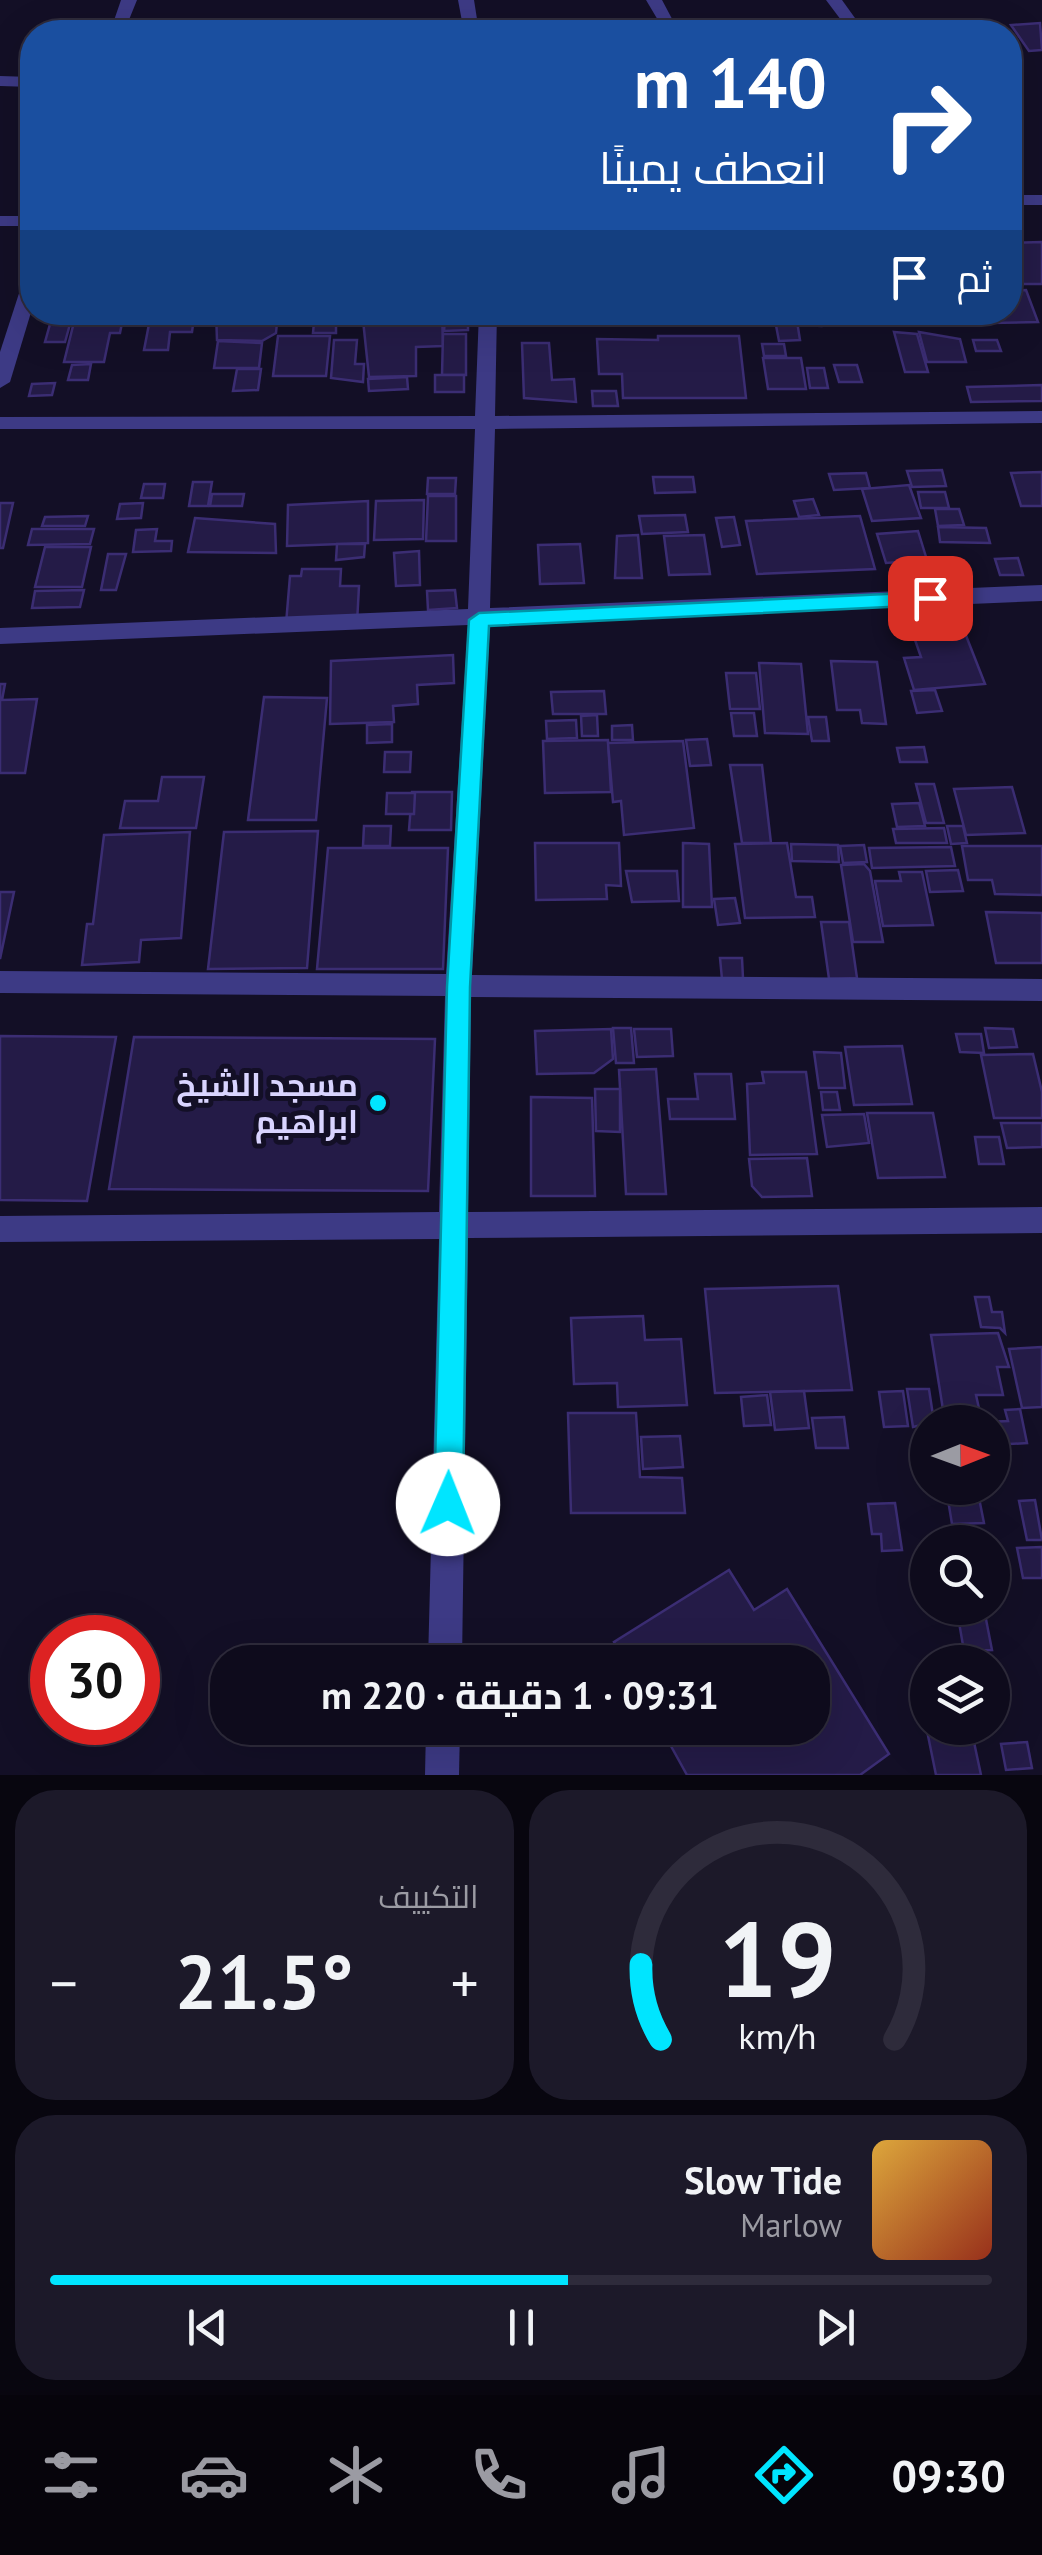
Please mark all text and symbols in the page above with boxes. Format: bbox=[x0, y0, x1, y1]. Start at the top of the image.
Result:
text: 140 m bbox=[634, 37, 827, 127]
icon: right bbox=[862, 60, 992, 190]
text: انعطف يمينًا bbox=[599, 138, 827, 196]
icon: arrive bbox=[882, 250, 937, 305]
text: ثم bbox=[957, 253, 992, 302]
pin bbox=[888, 556, 973, 641]
icon: arrive bbox=[903, 571, 958, 626]
place label: مسجد الشيخ ابراهيم bbox=[176, 1063, 358, 1144]
marker: مسجد الشيخ ابراهيم bbox=[367, 1092, 389, 1114]
north arrow bbox=[910, 1405, 1010, 1505]
map controls bbox=[910, 1405, 1010, 1745]
position arrow bbox=[396, 1452, 500, 1556]
button: search bbox=[910, 1525, 1010, 1625]
speed limit sign: 30 bbox=[30, 1615, 160, 1745]
button: layers bbox=[910, 1645, 1010, 1745]
text: 09:31 · 1 دقيقة · 220 m bbox=[321, 1670, 719, 1719]
text: التكييف bbox=[378, 1875, 479, 1917]
text: 19 bbox=[719, 1891, 837, 2026]
text: 21.5° bbox=[175, 1933, 354, 2030]
text: − bbox=[50, 1947, 78, 2018]
text: + bbox=[451, 1947, 479, 2018]
text: km/h bbox=[739, 2013, 817, 2059]
text: Slow Tide bbox=[684, 2155, 842, 2204]
text: Marlow bbox=[740, 2204, 842, 2246]
icon: previous bbox=[180, 2300, 235, 2355]
icon: pause bbox=[494, 2300, 549, 2355]
icon: next bbox=[808, 2300, 863, 2355]
icon: filters bbox=[36, 2440, 106, 2510]
icon: car bbox=[179, 2440, 249, 2510]
icon: climate bbox=[321, 2440, 391, 2510]
icon: phone bbox=[464, 2440, 534, 2510]
icon: music bbox=[606, 2440, 676, 2510]
icon: directions bbox=[749, 2440, 819, 2510]
text: 09:30 bbox=[892, 2446, 1006, 2504]

